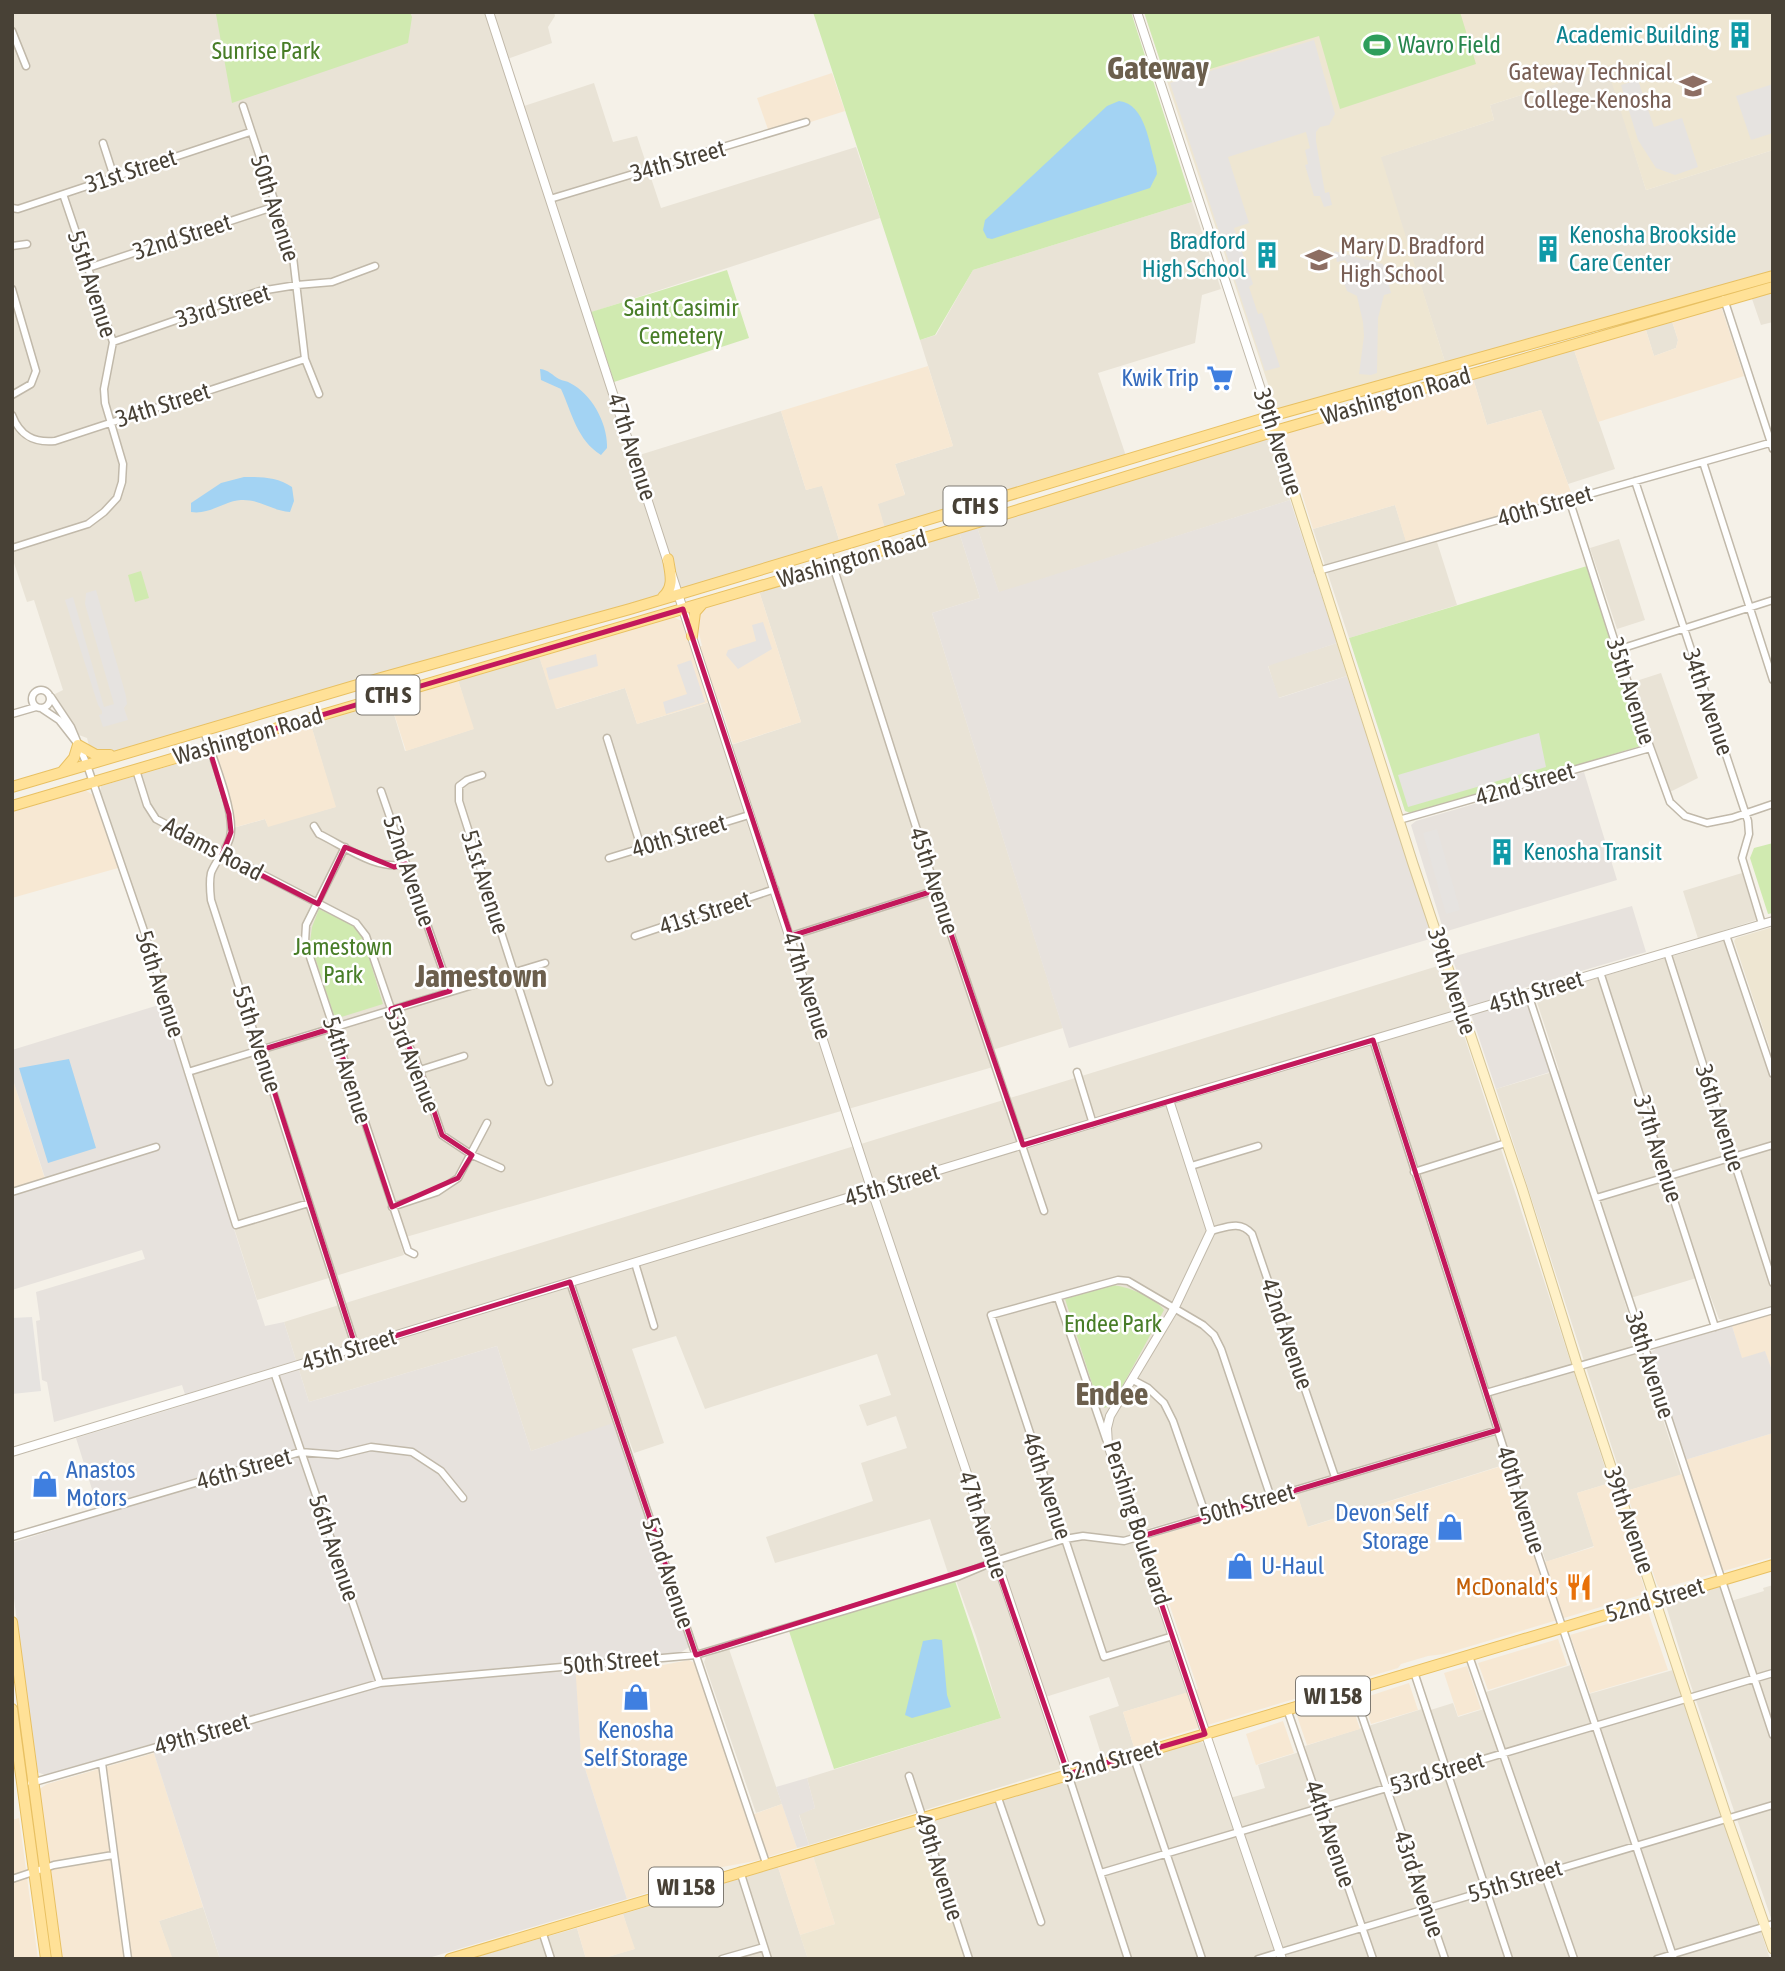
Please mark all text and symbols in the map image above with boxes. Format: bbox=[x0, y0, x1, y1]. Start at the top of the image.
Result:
building icon: Academic Building bbox=[1725, 20, 1755, 50]
place label: Academic Building bbox=[1556, 21, 1720, 48]
sports icon: Wavro Field bbox=[1362, 30, 1392, 60]
place label: Wavro Field bbox=[1398, 31, 1501, 58]
park label: Sunrise Park bbox=[212, 37, 321, 64]
district label: Gateway bbox=[1107, 49, 1210, 86]
place label: Gateway Technical College-Kenosha bbox=[1508, 58, 1673, 113]
school or university icon: Gateway Technical College-Kenosha bbox=[1678, 71, 1708, 101]
street label: 34th Street bbox=[627, 134, 728, 187]
street label: 31st Street bbox=[82, 143, 180, 198]
street label: 50th Avenue bbox=[246, 151, 305, 265]
street label: 32nd Street bbox=[129, 208, 234, 265]
place label: Kenosha Brookside Care Center bbox=[1569, 221, 1737, 276]
street label: 55th Avenue bbox=[63, 227, 122, 341]
place label: Bradford High School bbox=[1142, 227, 1247, 282]
place label: Mary D. Bradford High School bbox=[1340, 232, 1485, 287]
building icon: Kenosha Brookside Care Center bbox=[1533, 234, 1563, 264]
building icon: Bradford High School bbox=[1252, 240, 1282, 270]
school or university icon: Mary D. Bradford High School bbox=[1304, 245, 1334, 275]
street label: 33rd Street bbox=[173, 278, 273, 333]
park label: Saint Casimir Cemetery bbox=[624, 294, 739, 349]
street label: Washington Road bbox=[1318, 361, 1474, 430]
supermarket icon: Kwik Trip bbox=[1205, 363, 1235, 393]
place label: Kwik Trip bbox=[1121, 364, 1199, 391]
street label: 34th Street bbox=[113, 377, 213, 432]
street label: 39th Avenue bbox=[1249, 385, 1308, 499]
street label: 47th Avenue bbox=[603, 390, 662, 504]
street label: 40th Street bbox=[1494, 479, 1595, 532]
road number: CTH S bbox=[944, 486, 1006, 526]
street label: Washington Road bbox=[774, 524, 930, 593]
street label: 35th Avenue bbox=[1602, 634, 1661, 748]
street label: 34th Avenue bbox=[1678, 645, 1739, 759]
road number: CTH S bbox=[356, 676, 420, 715]
street label: Washington Road bbox=[170, 701, 326, 770]
street label: 42nd Street bbox=[1472, 757, 1577, 810]
street label: 40th Street bbox=[628, 808, 729, 863]
street label: Adams Road bbox=[159, 811, 268, 886]
street label: 52nd Avenue bbox=[378, 812, 441, 930]
street label: 45th Avenue bbox=[905, 824, 964, 938]
street label: 51st Avenue bbox=[456, 826, 515, 937]
building icon: Kenosha Transit bbox=[1487, 837, 1517, 867]
place label: Kenosha Transit bbox=[1523, 838, 1662, 865]
street label: 41st Street bbox=[656, 885, 754, 940]
street label: 39th Avenue bbox=[1423, 924, 1482, 1038]
street label: 56th Avenue bbox=[131, 927, 190, 1041]
street label: 47th Avenue bbox=[778, 929, 837, 1043]
park label: Jamestown Park bbox=[293, 933, 393, 988]
district label: Jamestown bbox=[414, 957, 547, 994]
street label: 45th Street bbox=[1485, 964, 1586, 1019]
street label: 55th Avenue bbox=[228, 982, 287, 1096]
street label: 53rd Avenue bbox=[379, 1003, 446, 1116]
street label: 54th Avenue bbox=[318, 1013, 377, 1127]
street label: 36th Avenue bbox=[1691, 1061, 1750, 1175]
street label: 37th Avenue bbox=[1629, 1092, 1688, 1206]
street label: 45th Street bbox=[841, 1157, 942, 1212]
street label: 42nd Avenue bbox=[1256, 1275, 1319, 1393]
street label: 38th Avenue bbox=[1621, 1308, 1680, 1422]
park label: Endee Park bbox=[1064, 1310, 1163, 1337]
street label: 45th Street bbox=[298, 1322, 399, 1377]
district label: Endee bbox=[1075, 1375, 1149, 1412]
street label: 46th Avenue bbox=[1018, 1429, 1077, 1543]
street label: Pershing Boulevard bbox=[1098, 1438, 1177, 1608]
street label: 46th Street bbox=[193, 1442, 294, 1495]
street label: 40th Avenue bbox=[1492, 1443, 1551, 1557]
place label: Anastos Motors bbox=[66, 1456, 135, 1511]
street label: 39th Avenue bbox=[1599, 1463, 1660, 1577]
street label: 47th Avenue bbox=[954, 1468, 1013, 1582]
shop icon: Anastos Motors bbox=[30, 1469, 60, 1499]
street label: 50th Street bbox=[1196, 1477, 1297, 1530]
street label: 56th Avenue bbox=[304, 1491, 365, 1605]
place label: Devon Self Storage bbox=[1335, 1499, 1429, 1554]
shop icon: Devon Self Storage bbox=[1435, 1512, 1465, 1542]
street label: 52nd Avenue bbox=[637, 1514, 700, 1632]
shop icon: U-Haul bbox=[1225, 1551, 1255, 1581]
place label: U-Haul bbox=[1261, 1552, 1325, 1579]
restaurant icon: McDonald's bbox=[1564, 1572, 1594, 1602]
street label: 52nd Street bbox=[1602, 1572, 1707, 1627]
place label: McDonald's bbox=[1456, 1573, 1558, 1600]
street label: 50th Street bbox=[561, 1644, 661, 1679]
road number: WI 158 bbox=[1296, 1676, 1370, 1716]
shop icon: Kenosha Self Storage bbox=[621, 1682, 651, 1712]
street label: 49th Street bbox=[151, 1707, 252, 1760]
place label: Kenosha Self Storage bbox=[584, 1716, 688, 1771]
street label: 52nd Street bbox=[1058, 1734, 1163, 1787]
street label: 53rd Street bbox=[1387, 1745, 1487, 1800]
street label: 44th Avenue bbox=[1300, 1777, 1361, 1891]
street label: 49th Avenue bbox=[910, 1810, 969, 1924]
street label: 43rd Avenue bbox=[1389, 1827, 1450, 1941]
street label: 55th Street bbox=[1464, 1853, 1565, 1908]
road number: WI 158 bbox=[649, 1868, 723, 1906]

